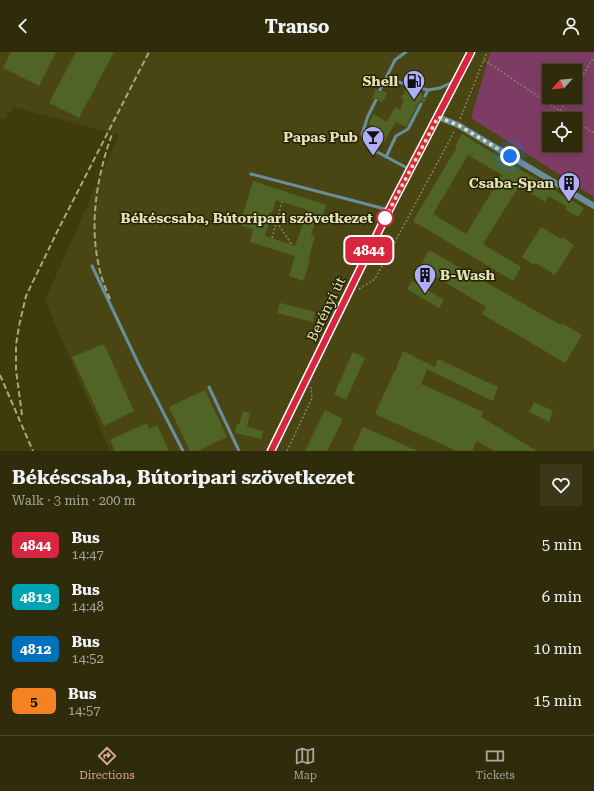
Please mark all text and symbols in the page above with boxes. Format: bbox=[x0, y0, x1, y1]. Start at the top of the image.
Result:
icon: back bbox=[12, 15, 34, 37]
icon: person bbox=[560, 15, 582, 37]
text: Transo bbox=[265, 16, 329, 37]
north arrow bbox=[542, 64, 582, 104]
map controls bbox=[542, 64, 582, 152]
fuel station icon: Shell bbox=[401, 68, 427, 101]
place label: Shell bbox=[363, 73, 398, 89]
button: locate bbox=[542, 112, 582, 152]
bar icon: Papas Pub bbox=[360, 124, 386, 157]
place label: Papas Pub bbox=[283, 129, 358, 145]
your location bbox=[500, 146, 520, 166]
building icon: Csaba-Span bbox=[556, 170, 582, 203]
place label: Csaba-Span bbox=[469, 175, 555, 191]
marker: Békéscsaba, Bútoripari szövetkezet bbox=[376, 209, 394, 227]
place label: Békéscsaba, Bútoripari szövetkezet bbox=[121, 210, 373, 226]
line badge: 4844 bbox=[341, 237, 397, 263]
text: 4844 bbox=[353, 242, 385, 258]
building icon: B-Wash bbox=[412, 262, 438, 295]
place label: B-Wash bbox=[440, 267, 495, 283]
street label: Berényi út bbox=[304, 274, 348, 344]
button: heart bbox=[540, 464, 582, 506]
text: Békéscsaba, Bútoripari szövetkezet bbox=[12, 466, 355, 489]
text: Walk · 3 min · 200 m bbox=[12, 493, 136, 508]
text: Bus bbox=[71, 529, 100, 547]
text: 5 min bbox=[542, 536, 582, 554]
text: 4844 bbox=[20, 537, 51, 553]
text: 14:47 bbox=[71, 547, 104, 562]
text: Bus bbox=[71, 581, 100, 599]
text: 6 min bbox=[542, 588, 582, 606]
text: 4813 bbox=[20, 589, 51, 605]
text: 14:48 bbox=[71, 599, 104, 614]
text: Bus bbox=[71, 633, 100, 651]
text: 10 min bbox=[533, 640, 582, 658]
text: 4812 bbox=[20, 641, 51, 657]
text: 14:52 bbox=[71, 651, 104, 666]
text: Bus bbox=[68, 685, 96, 703]
text: 15 min bbox=[533, 692, 582, 710]
text: 5 bbox=[30, 693, 38, 709]
text: 14:57 bbox=[68, 703, 100, 718]
tab: Directions bbox=[79, 745, 135, 782]
tab: Map bbox=[293, 745, 317, 782]
tab: Tickets bbox=[476, 745, 515, 782]

